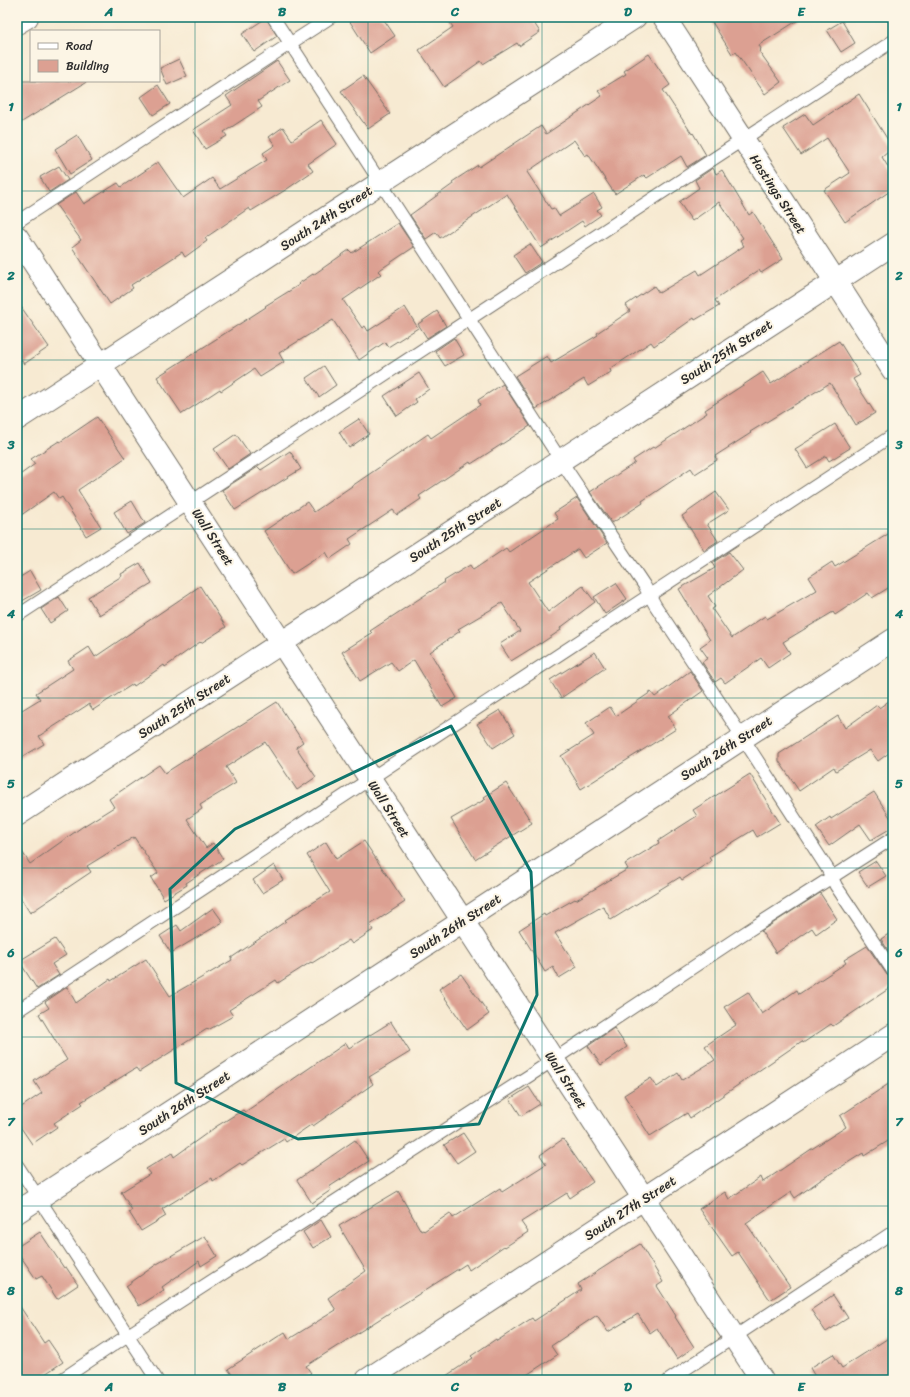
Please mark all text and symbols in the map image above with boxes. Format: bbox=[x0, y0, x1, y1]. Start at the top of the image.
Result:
text: A bbox=[104, 0, 113, 23]
text: B bbox=[278, 0, 287, 23]
text: C bbox=[450, 0, 460, 23]
text: D bbox=[624, 0, 632, 23]
text: E bbox=[797, 0, 806, 23]
legend bbox=[30, 30, 160, 82]
text: Road bbox=[66, 35, 93, 57]
text: Building bbox=[66, 55, 109, 77]
text: 1 bbox=[8, 95, 14, 118]
text: 1 bbox=[896, 95, 902, 118]
street label: Hastings Street bbox=[743, 149, 813, 239]
street label: South 24th Street bbox=[275, 179, 377, 257]
text: 2 bbox=[6, 264, 15, 287]
text: 2 bbox=[894, 264, 903, 287]
street label: South 25th Street bbox=[675, 313, 777, 391]
text: 3 bbox=[6, 433, 15, 456]
text: 3 bbox=[894, 433, 903, 456]
street label: South 25th Street bbox=[404, 491, 506, 569]
street label: Wall Street bbox=[186, 503, 241, 571]
text: 4 bbox=[6, 602, 16, 625]
text: 4 bbox=[894, 602, 904, 625]
street label: South 25th Street bbox=[133, 667, 235, 745]
street label: South 26th Street bbox=[675, 709, 777, 787]
text: 5 bbox=[7, 772, 15, 795]
text: 5 bbox=[895, 772, 903, 795]
street label: Wall Street bbox=[362, 775, 417, 843]
street label: South 26th Street bbox=[404, 887, 506, 965]
text: 6 bbox=[6, 941, 15, 964]
text: 6 bbox=[894, 941, 903, 964]
street label: Wall Street bbox=[539, 1046, 594, 1114]
street label: South 26th Street bbox=[133, 1064, 235, 1142]
text: 7 bbox=[7, 1110, 16, 1133]
text: 7 bbox=[895, 1110, 904, 1133]
street label: South 27th Street bbox=[579, 1169, 681, 1247]
text: 8 bbox=[6, 1279, 15, 1302]
text: 8 bbox=[894, 1279, 903, 1302]
text: A bbox=[104, 1375, 113, 1397]
text: B bbox=[278, 1375, 287, 1397]
text: C bbox=[450, 1375, 460, 1397]
text: D bbox=[624, 1375, 632, 1397]
text: E bbox=[797, 1375, 806, 1397]

